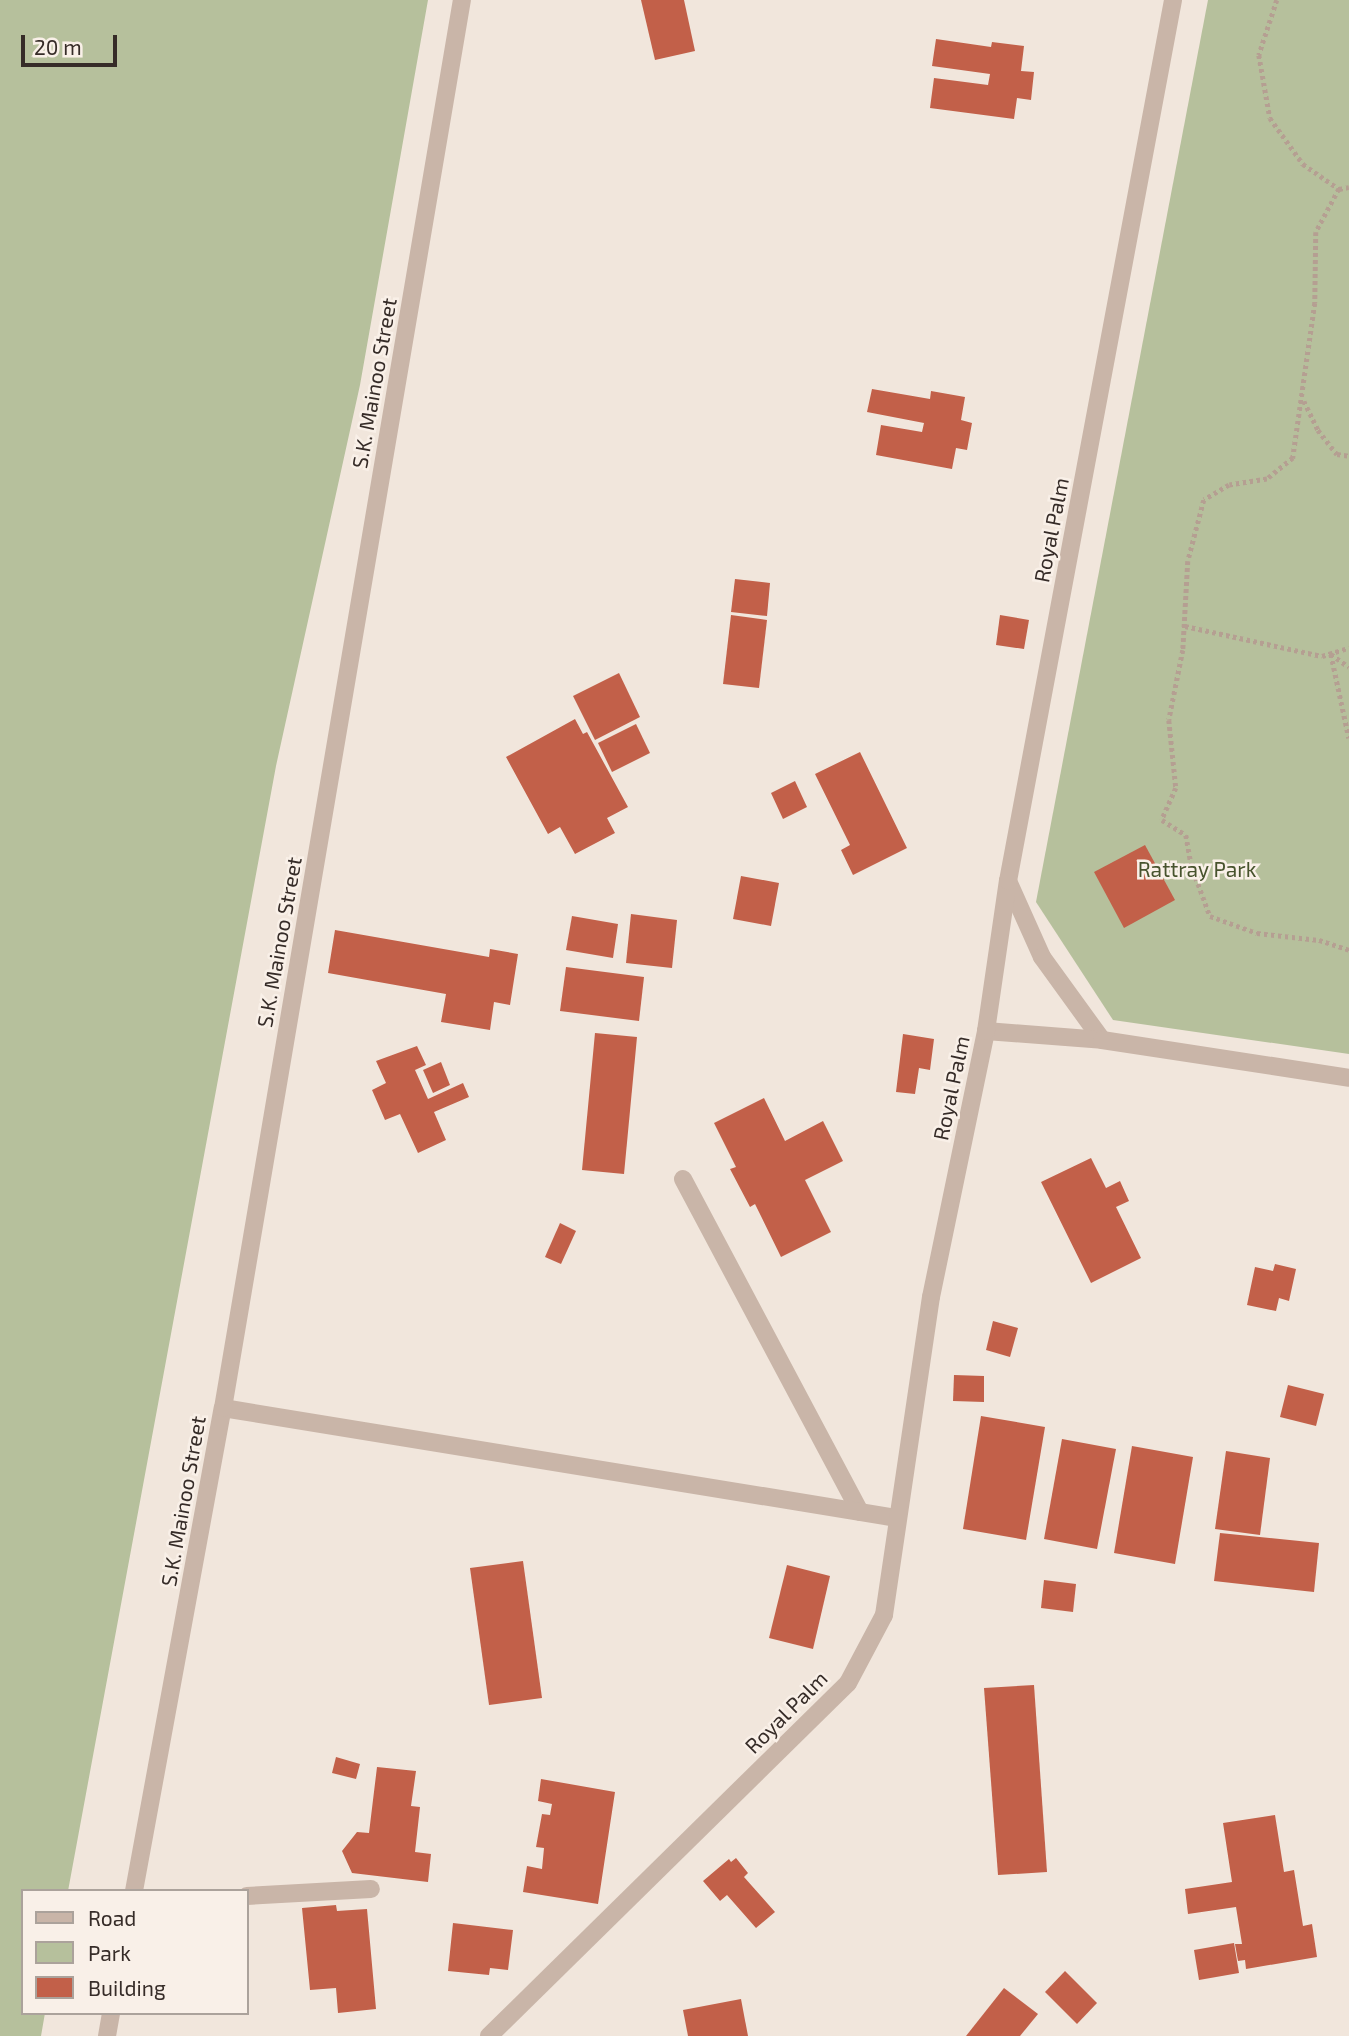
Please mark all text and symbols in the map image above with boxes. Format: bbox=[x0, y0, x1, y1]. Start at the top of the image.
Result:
scale bar bbox=[24, 21, 121, 65]
text: 20 m bbox=[34, 34, 82, 59]
street label: S.K. Mainoo Street bbox=[347, 296, 401, 470]
street label: Royal Palm bbox=[1028, 475, 1074, 585]
street label: S.K. Mainoo Street bbox=[252, 855, 306, 1029]
park label: Rattray Park bbox=[1137, 856, 1257, 882]
street label: Royal Palm bbox=[928, 1033, 974, 1143]
street label: S.K. Mainoo Street bbox=[156, 1414, 210, 1588]
street label: Royal Palm bbox=[739, 1665, 833, 1759]
legend bbox=[21, 1889, 248, 2015]
text: Road bbox=[88, 1905, 136, 1930]
text: Park bbox=[88, 1940, 131, 1965]
text: Building bbox=[88, 1975, 166, 2000]

